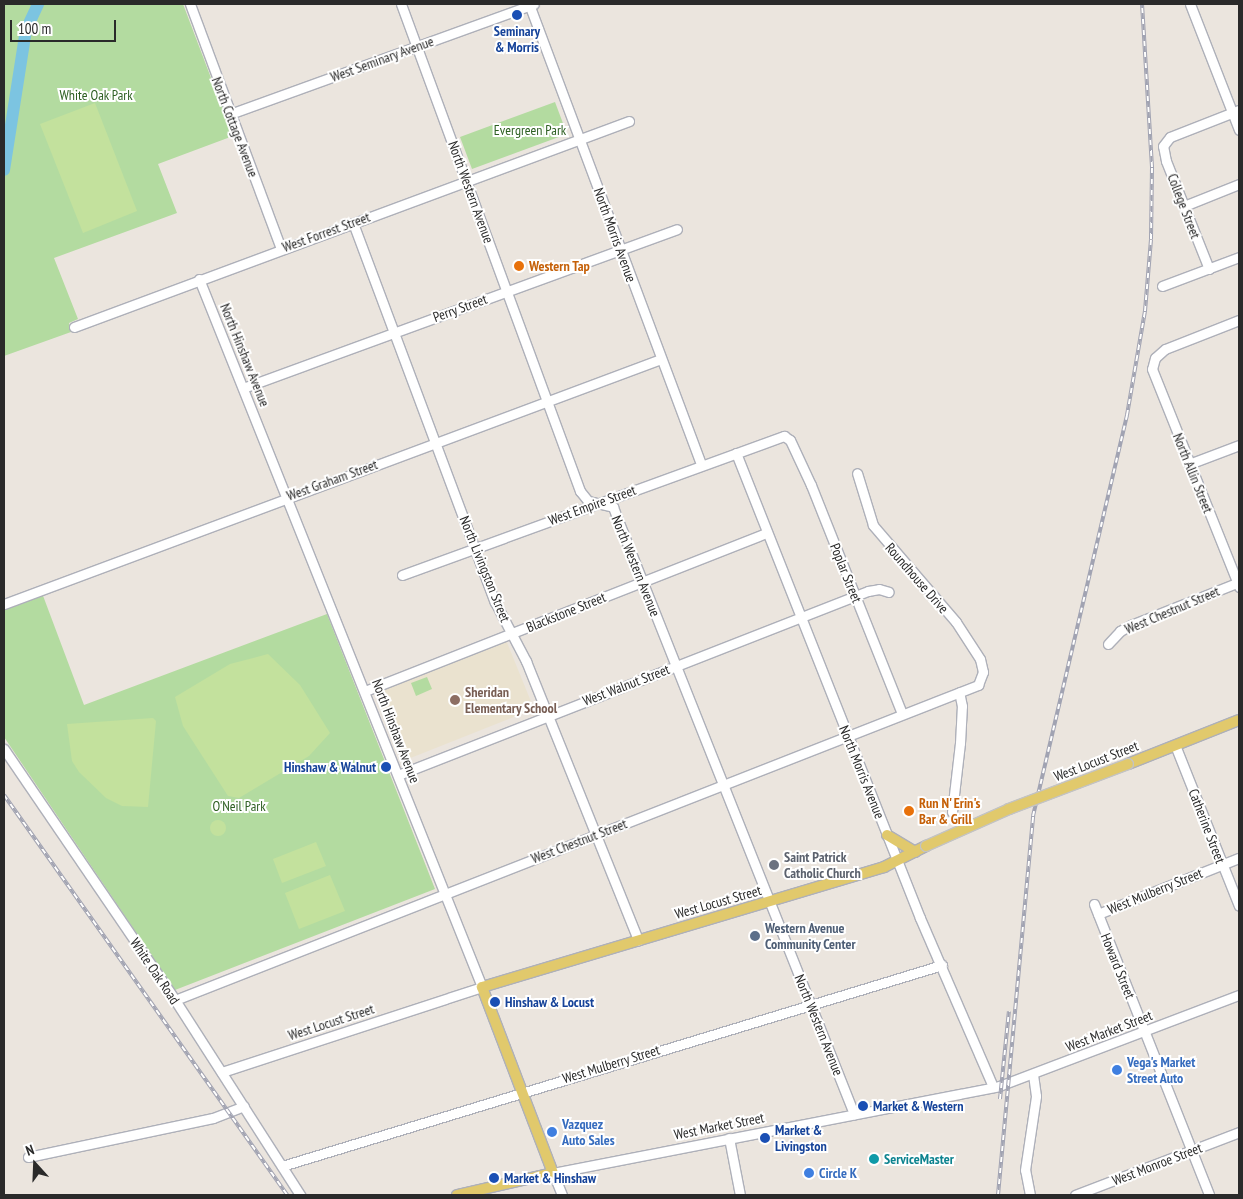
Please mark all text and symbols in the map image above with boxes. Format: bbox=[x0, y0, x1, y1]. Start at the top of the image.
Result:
marker: Seminary & Morris bbox=[511, 9, 523, 21]
scale bar bbox=[12, 10, 119, 42]
text: 100 m bbox=[18, 19, 51, 38]
place label: Seminary & Morris bbox=[494, 23, 540, 56]
street label: West Seminary Avenue bbox=[328, 32, 436, 86]
street label: North Cottage Avenue bbox=[208, 74, 262, 180]
park label: White Oak Park bbox=[59, 87, 133, 103]
park label: Evergreen Park bbox=[494, 122, 566, 138]
street label: North Western Avenue bbox=[445, 138, 497, 246]
street label: College Street bbox=[1164, 171, 1204, 241]
street label: North Morris Avenue bbox=[590, 185, 640, 285]
street label: West Forrest Street bbox=[280, 208, 372, 256]
place label: Western Tap bbox=[529, 258, 590, 274]
marker: Western Tap bbox=[513, 260, 525, 272]
street label: Perry Street bbox=[431, 290, 489, 326]
street label: North Hinshaw Avenue bbox=[217, 301, 273, 409]
street label: North Allin Street bbox=[1169, 430, 1217, 516]
street label: West Graham Street bbox=[284, 456, 380, 504]
street label: West Empire Street bbox=[546, 481, 638, 529]
street label: North Western Avenue bbox=[608, 513, 664, 619]
street label: North Livingston Street bbox=[456, 514, 514, 624]
street label: Roundhouse Drive bbox=[882, 539, 952, 617]
street label: Poplar Street bbox=[826, 541, 866, 605]
street label: West Chestnut Street bbox=[1122, 582, 1222, 638]
street label: Blackstone Street bbox=[524, 588, 608, 636]
street label: West Walnut Street bbox=[580, 661, 672, 709]
street label: North Hinshaw Avenue bbox=[368, 676, 424, 786]
place label: Sheridan Elementary School bbox=[465, 684, 558, 716]
marker: Sheridan Elementary School bbox=[449, 694, 461, 706]
street label: North Morris Avenue bbox=[836, 723, 888, 821]
street label: West Locust Street bbox=[1051, 737, 1141, 785]
place label: Hinshaw & Walnut bbox=[283, 759, 376, 775]
marker: Hinshaw & Walnut bbox=[380, 761, 392, 773]
street label: Catherine Street bbox=[1185, 786, 1229, 866]
place label: Run N' Erin's Bar & Grill bbox=[919, 795, 982, 828]
park label: O'Neil Park bbox=[212, 798, 266, 814]
marker: Run N' Erin's Bar & Grill bbox=[903, 805, 915, 817]
street label: West Chestnut Street bbox=[529, 815, 629, 867]
place label: Saint Patrick Catholic Church bbox=[784, 849, 861, 882]
marker: Saint Patrick Catholic Church bbox=[768, 859, 780, 871]
street label: West Mulberry Street bbox=[1105, 864, 1205, 918]
street label: West Locust Street bbox=[673, 882, 763, 922]
place label: Western Avenue Community Center bbox=[765, 920, 856, 952]
marker: Western Avenue Community Center bbox=[749, 930, 761, 942]
street label: Howard Street bbox=[1097, 931, 1139, 1001]
street label: White Oak Road bbox=[127, 935, 183, 1007]
street label: North Western Avenue bbox=[791, 972, 847, 1078]
place label: Hinshaw & Locust bbox=[505, 994, 594, 1010]
marker: Hinshaw & Locust bbox=[489, 996, 501, 1008]
street label: West Locust Street bbox=[286, 1000, 376, 1044]
street label: West Market Street bbox=[1063, 1007, 1155, 1055]
street label: West Mulberry Street bbox=[560, 1041, 662, 1087]
place label: Vega's Market Street Auto bbox=[1127, 1054, 1195, 1086]
marker: Vega's Market Street Auto bbox=[1111, 1064, 1123, 1076]
place label: Market & Western bbox=[873, 1098, 964, 1114]
marker: Market & Western bbox=[857, 1100, 869, 1112]
street label: West Market Street bbox=[673, 1109, 765, 1143]
place label: Vazquez Auto Sales bbox=[562, 1116, 615, 1148]
place label: Market & Livingston bbox=[775, 1122, 827, 1154]
marker: Vazquez Auto Sales bbox=[546, 1126, 558, 1138]
marker: Market & Livingston bbox=[759, 1132, 771, 1144]
north arrow bbox=[10, 1139, 60, 1189]
street label: West Monroe Street bbox=[1110, 1139, 1204, 1189]
text: N bbox=[23, 1140, 37, 1160]
place label: ServiceMaster bbox=[884, 1151, 954, 1167]
marker: ServiceMaster bbox=[868, 1153, 880, 1165]
place label: Circle K bbox=[819, 1165, 857, 1181]
marker: Circle K bbox=[803, 1167, 815, 1179]
place label: Market & Hinshaw bbox=[504, 1170, 596, 1186]
marker: Market & Hinshaw bbox=[488, 1172, 500, 1184]

